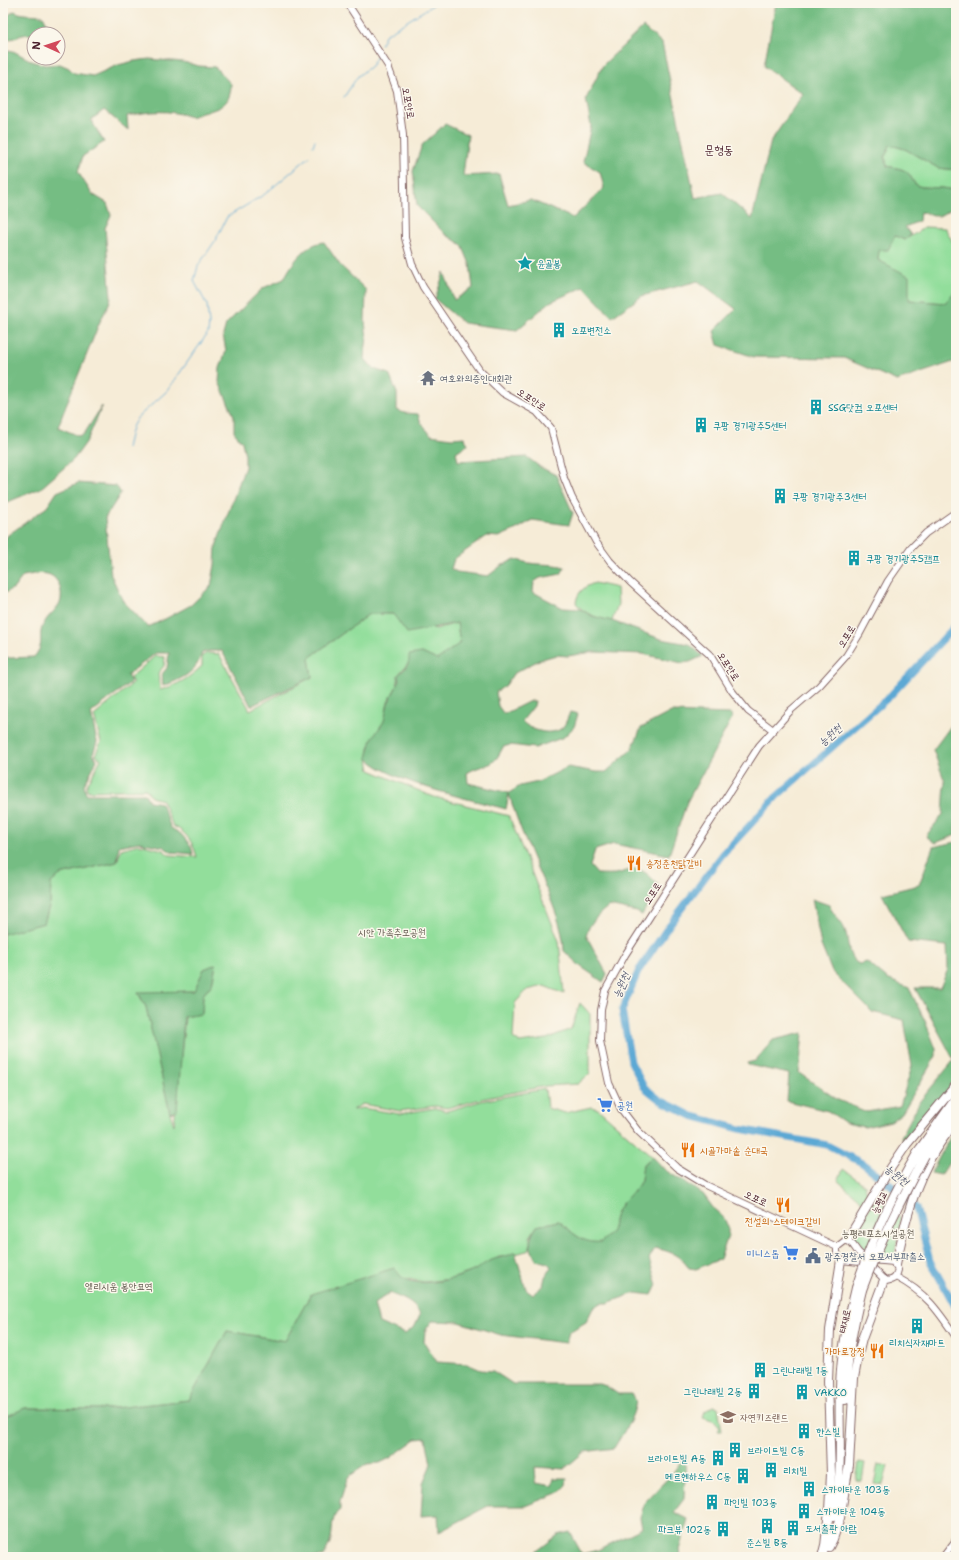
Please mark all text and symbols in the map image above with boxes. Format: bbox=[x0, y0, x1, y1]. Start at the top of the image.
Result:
north arrow bbox=[26, 26, 66, 66]
text: N bbox=[29, 40, 44, 50]
street label: 오포안로 bbox=[399, 86, 418, 120]
district label: 문형동 bbox=[705, 142, 733, 158]
place icon: 윤골봉 bbox=[516, 254, 534, 272]
place label: 윤골봉 bbox=[537, 257, 561, 270]
building icon: 오포변전소 bbox=[550, 321, 568, 339]
place label: 오포변전소 bbox=[571, 324, 611, 337]
temple icon: 여호와의증인대회관 bbox=[419, 369, 437, 387]
place label: 여호와의증인대회관 bbox=[440, 372, 512, 385]
street label: 오포안로 bbox=[515, 385, 549, 414]
building icon: SSG닷컴 오포센터 bbox=[807, 398, 825, 416]
place label: SSG닷컴 오포센터 bbox=[828, 401, 898, 414]
building icon: 쿠팡 경기광주5센터 bbox=[692, 416, 710, 434]
place label: 쿠팡 경기광주5센터 bbox=[713, 419, 787, 432]
building icon: 쿠팡 경기광주3센터 bbox=[771, 487, 789, 505]
place label: 쿠팡 경기광주3센터 bbox=[792, 490, 867, 503]
building icon: 쿠팡 경기광주5캠프 bbox=[845, 549, 863, 567]
place label: 쿠팡 경기광주5캠프 bbox=[866, 552, 940, 565]
street label: 오포로 bbox=[835, 623, 858, 650]
street label: 오포안로 bbox=[714, 649, 743, 683]
water label: 능원천 bbox=[815, 720, 846, 750]
restaurant icon: 송정춘천닭갈비 bbox=[625, 854, 643, 872]
place label: 송정춘천닭갈비 bbox=[646, 857, 702, 870]
street label: 오포로 bbox=[641, 880, 664, 907]
park label: 시안 가족추모공원 bbox=[358, 926, 426, 939]
water label: 능원천 bbox=[609, 969, 634, 1000]
supermarket icon: 공원 bbox=[596, 1096, 614, 1114]
place label: 공원 bbox=[617, 1099, 633, 1112]
restaurant icon: 시골가마솥 순대국 bbox=[679, 1141, 697, 1159]
place label: 시골가마솥 순대국 bbox=[700, 1144, 768, 1157]
water label: 능원천 bbox=[882, 1161, 913, 1190]
street label: 오포로 bbox=[742, 1187, 769, 1209]
street label: 능평교 bbox=[868, 1189, 891, 1216]
restaurant icon: 전설의 스테이크갈비 bbox=[774, 1196, 792, 1214]
place label: 전설의 스테이크갈비 bbox=[745, 1215, 821, 1228]
park label: 능평레포츠시설공원 bbox=[842, 1227, 914, 1240]
supermarket icon: 미니스톱 bbox=[782, 1244, 800, 1262]
place label: 미니스톱 bbox=[747, 1247, 779, 1260]
public building icon: 광주경찰서 오포서부파출소 bbox=[804, 1247, 822, 1265]
place label: 광주경찰서 오포서부파출소 bbox=[825, 1250, 925, 1263]
park label: 엘리시움 봉안묘역 bbox=[85, 1280, 153, 1293]
street label: 태재로 bbox=[835, 1308, 854, 1334]
building icon: 리치식자재마트 bbox=[908, 1317, 926, 1335]
place label: 리치식자재마트 bbox=[889, 1336, 945, 1349]
restaurant icon: 가마로강정 bbox=[868, 1342, 886, 1360]
place label: 가마로강정 bbox=[825, 1345, 865, 1358]
building icon: 그린나래빌 1동 bbox=[751, 1361, 769, 1379]
place label: 그린나래빌 1동 bbox=[772, 1364, 828, 1377]
building icon: 그린나래빌 2동 bbox=[745, 1382, 763, 1400]
building icon: VAKKO bbox=[793, 1383, 811, 1401]
place label: 그린나래빌 2동 bbox=[683, 1385, 742, 1398]
place label: VAKKO bbox=[814, 1386, 847, 1399]
school or university icon: 자연키즈랜드 bbox=[719, 1408, 737, 1426]
place label: 자연키즈랜드 bbox=[740, 1411, 788, 1424]
building icon: 한스빌 bbox=[795, 1422, 813, 1440]
place label: 한스빌 bbox=[816, 1425, 841, 1438]
building icon: 브라이트빌 C동 bbox=[726, 1441, 744, 1459]
place label: 브라이트빌 C동 bbox=[747, 1444, 805, 1457]
building icon: 브라이트빌 A동 bbox=[709, 1449, 727, 1467]
place label: 브라이트빌 A동 bbox=[647, 1452, 706, 1465]
building icon: 리치빌 bbox=[762, 1461, 780, 1479]
place label: 리치빌 bbox=[783, 1464, 808, 1477]
building icon: 메르헨하우스 C동 bbox=[734, 1467, 752, 1485]
place label: 메르헨하우스 C동 bbox=[665, 1470, 731, 1483]
building icon: 스카이타운 103동 bbox=[800, 1480, 818, 1498]
place label: 스카이타운 103동 bbox=[821, 1483, 890, 1496]
building icon: 파인빌 103동 bbox=[703, 1493, 721, 1511]
place label: 파인빌 103동 bbox=[724, 1496, 777, 1509]
building icon: 스카이타운 104동 bbox=[795, 1502, 813, 1520]
place label: 스카이타운 104동 bbox=[816, 1505, 885, 1518]
building icon: 준스빌 B동 bbox=[758, 1517, 776, 1535]
building icon: 도서출판 아람 bbox=[784, 1519, 802, 1537]
building icon: 파크뷰 102동 bbox=[714, 1520, 732, 1538]
place label: 도서출판 아람 bbox=[805, 1522, 857, 1535]
place label: 파크뷰 102동 bbox=[658, 1523, 711, 1536]
place label: 준스빌 B동 bbox=[746, 1536, 788, 1549]

